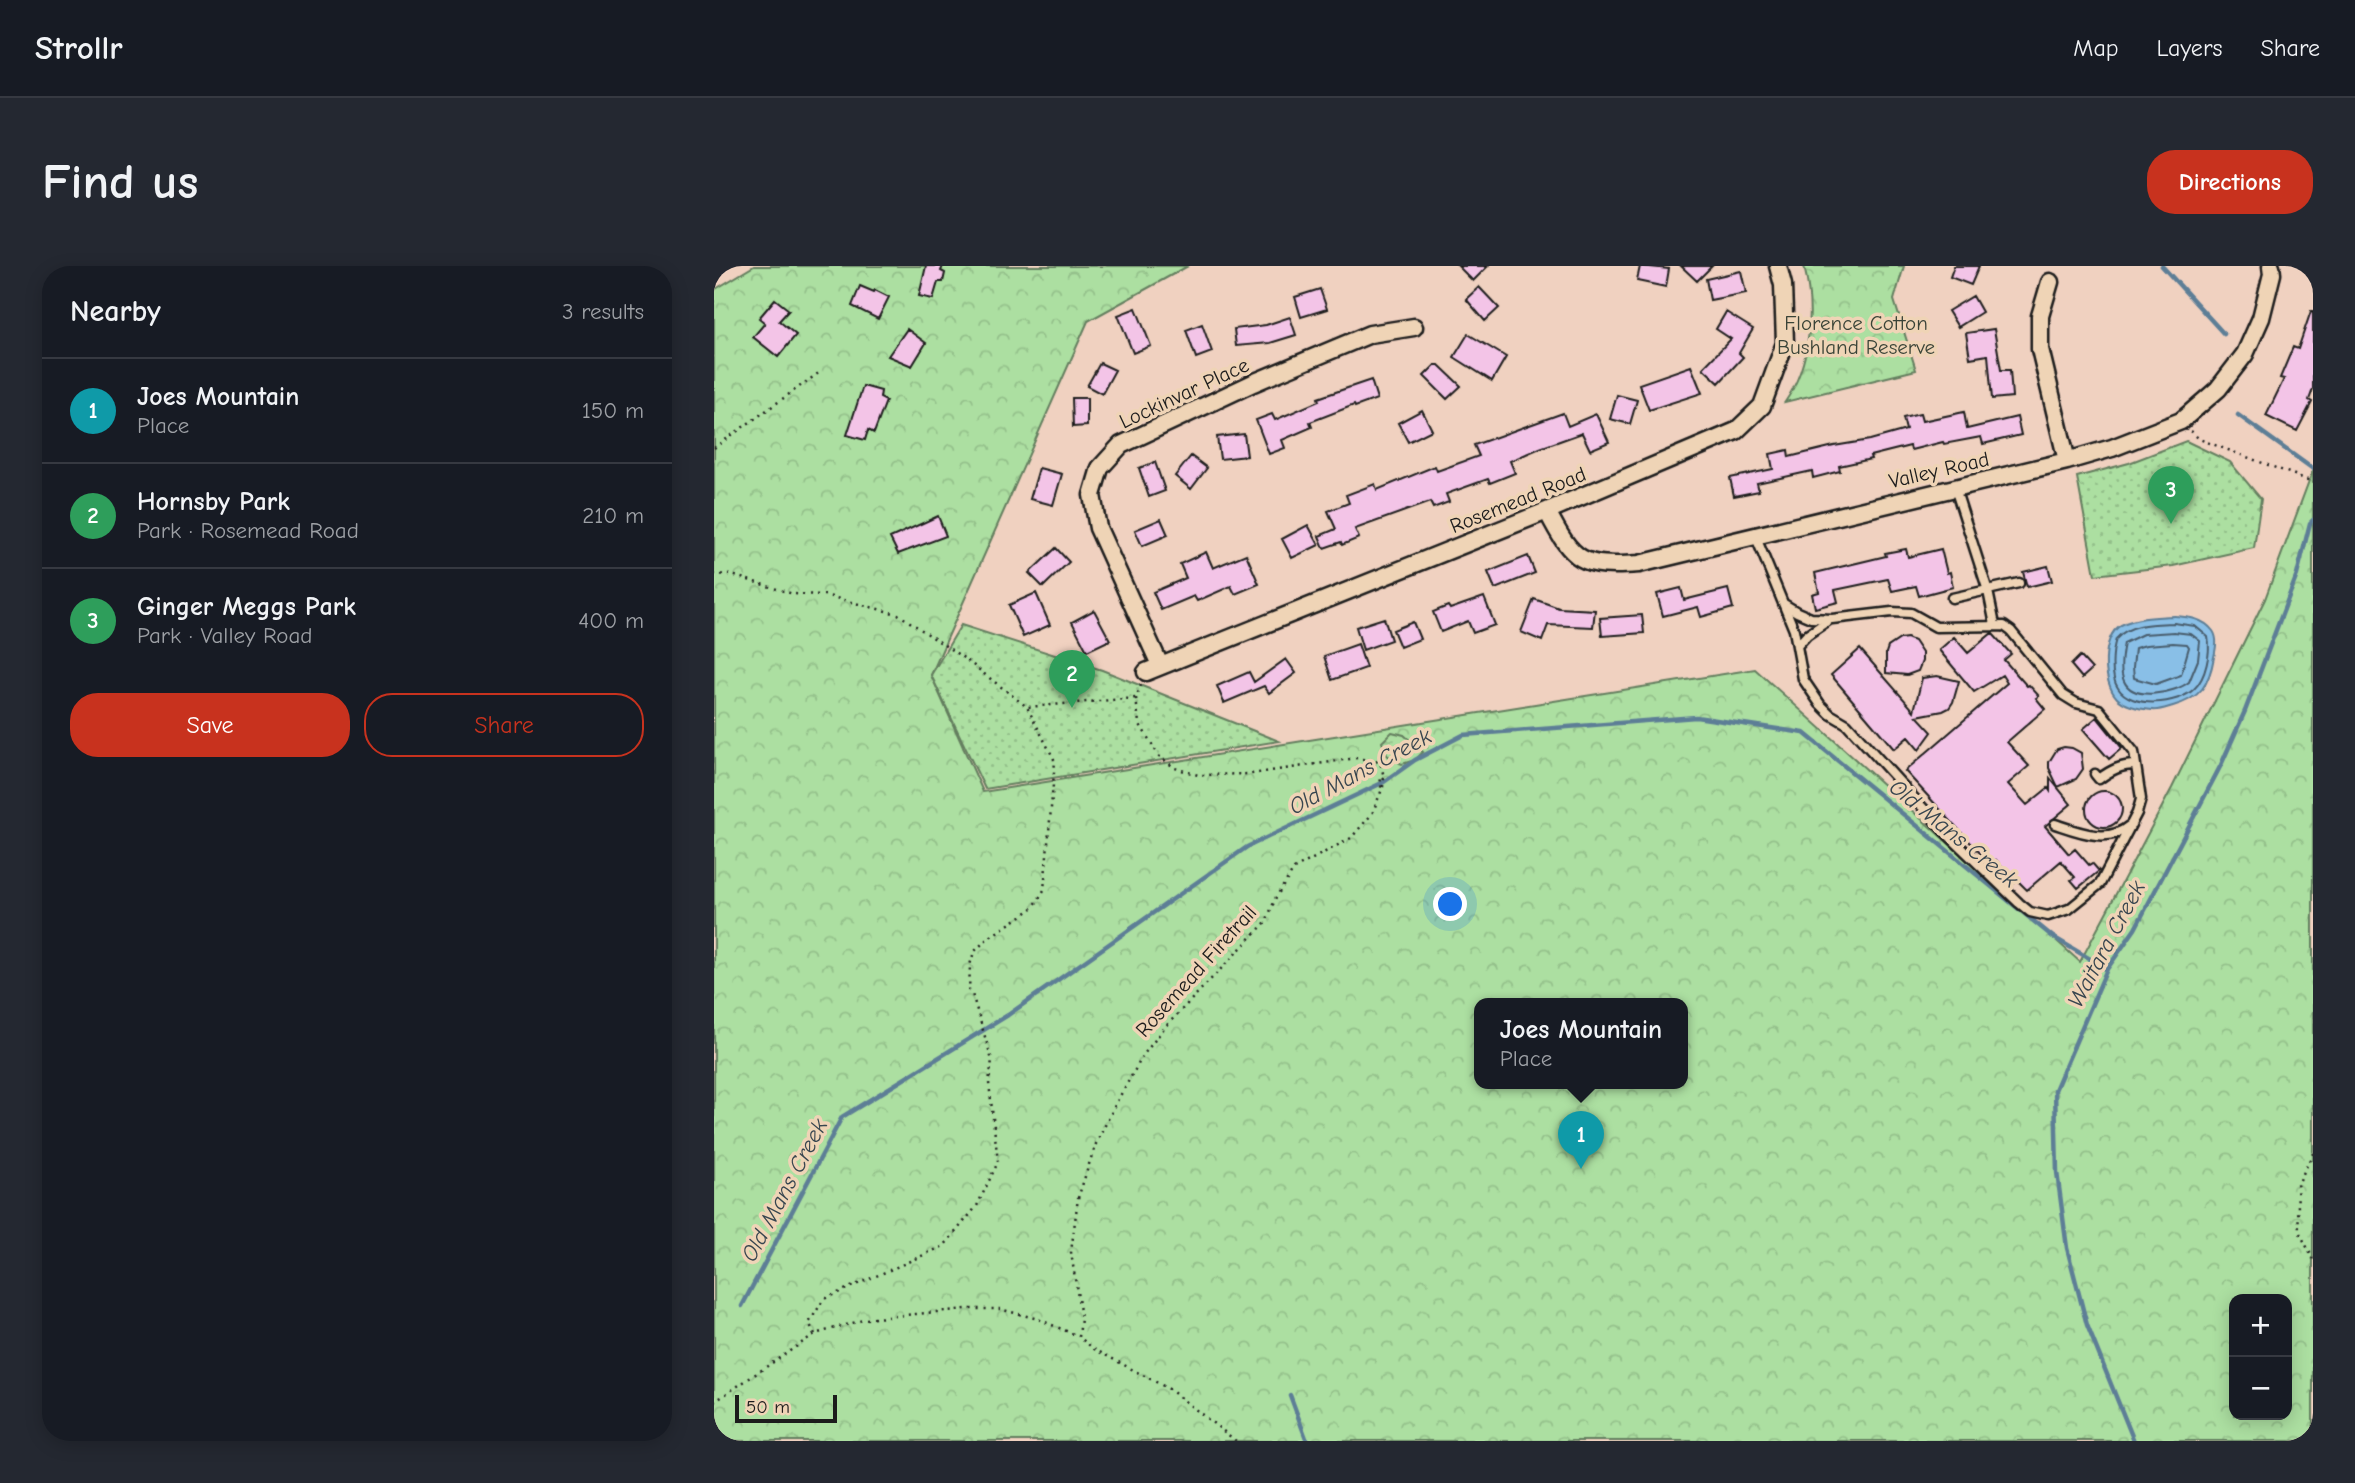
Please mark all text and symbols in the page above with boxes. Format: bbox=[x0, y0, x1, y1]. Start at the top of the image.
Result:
text: Strollr bbox=[35, 29, 123, 67]
text: Map bbox=[2073, 34, 2119, 62]
text: Layers bbox=[2157, 34, 2222, 62]
text: Share bbox=[2260, 34, 2320, 62]
button: Directions bbox=[2147, 150, 2313, 214]
text: Find us bbox=[42, 154, 198, 210]
text: Nearby bbox=[70, 294, 161, 329]
text: 3 results bbox=[562, 298, 644, 325]
park label: Florence Cotton Bushland Reserve bbox=[1777, 311, 1935, 359]
street label: Lockinvar Place bbox=[1115, 352, 1253, 434]
text: Joes Mountain bbox=[137, 382, 299, 412]
text: 1 bbox=[88, 397, 98, 424]
text: 150 m bbox=[582, 397, 644, 424]
text: Place bbox=[137, 412, 189, 439]
street label: Valley Road bbox=[1886, 447, 1992, 493]
street label: Rosemead Road bbox=[1446, 462, 1590, 538]
pin: 3 bbox=[2148, 466, 2194, 524]
text: Hornsby Park bbox=[137, 487, 290, 517]
text: 2 bbox=[87, 502, 99, 529]
text: 210 m bbox=[582, 502, 644, 529]
text: Park · Rosemead Road bbox=[137, 517, 359, 544]
text: Ginger Meggs Park bbox=[137, 592, 356, 622]
text: 3 bbox=[87, 607, 99, 634]
text: 400 m bbox=[578, 607, 644, 634]
text: Park · Valley Road bbox=[137, 622, 313, 649]
pin: 2 bbox=[1049, 650, 1095, 708]
button: Save bbox=[70, 693, 350, 757]
button: Share bbox=[364, 693, 644, 757]
water label: Old Mans Creek bbox=[1284, 722, 1437, 820]
water label: Old Mans Creek bbox=[1884, 773, 2024, 894]
water label: Waitara Creek bbox=[2062, 876, 2152, 1012]
your location bbox=[1433, 887, 1467, 921]
street label: Rosemead Firetrail bbox=[1131, 900, 1261, 1042]
popup bbox=[1474, 998, 1688, 1089]
text: Joes Mountain bbox=[1500, 1015, 1662, 1045]
text: Place bbox=[1500, 1045, 1552, 1072]
pin: 1 bbox=[1558, 1111, 1604, 1169]
water label: Old Mans Creek bbox=[736, 1114, 834, 1266]
map controls bbox=[2229, 1294, 2292, 1420]
button: + bbox=[2229, 1294, 2292, 1357]
button: − bbox=[2229, 1357, 2292, 1420]
scale bar bbox=[735, 1392, 836, 1424]
text: 50 m bbox=[746, 1396, 790, 1418]

